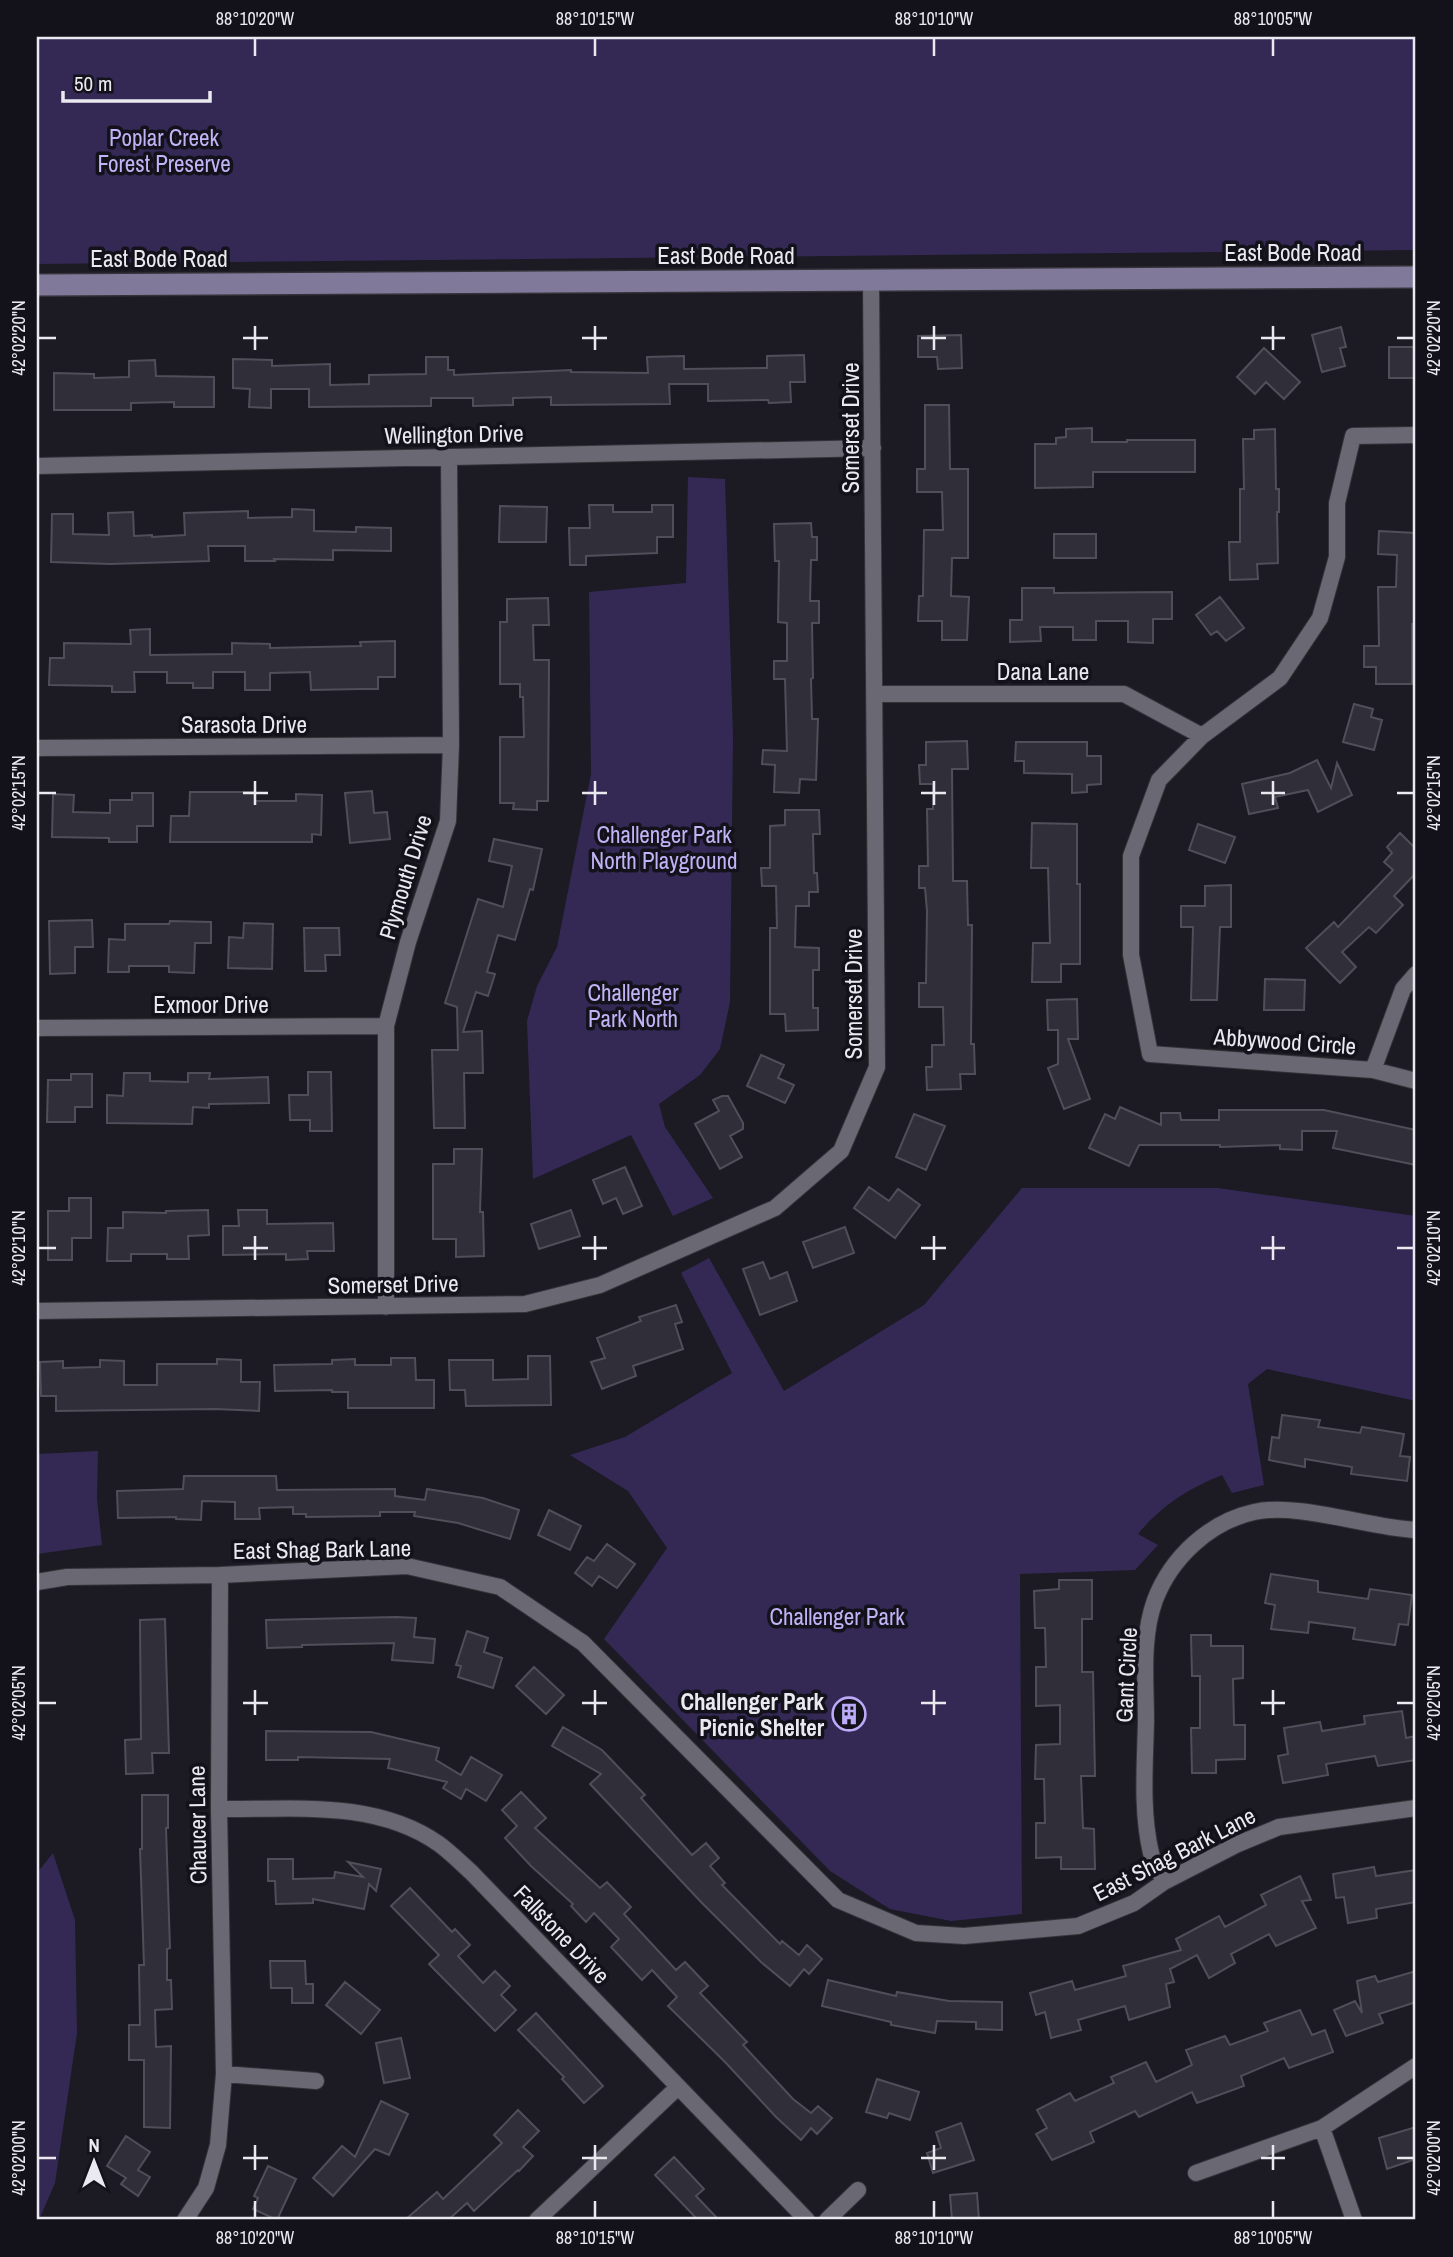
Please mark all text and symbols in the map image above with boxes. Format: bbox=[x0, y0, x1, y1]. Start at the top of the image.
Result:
text: 88°10'20"W bbox=[216, 6, 294, 31]
text: 88°10'15"W bbox=[556, 6, 634, 31]
text: 88°10'10"W bbox=[895, 6, 973, 31]
text: 88°10'05"W bbox=[1234, 6, 1312, 31]
scale bar bbox=[63, 60, 210, 104]
text: 50 m bbox=[74, 69, 112, 98]
park label: Poplar Creek Forest Preserve bbox=[97, 122, 231, 179]
street label: East Bode Road bbox=[1224, 237, 1362, 268]
street label: East Bode Road bbox=[657, 240, 795, 271]
street label: East Bode Road bbox=[90, 243, 228, 274]
text: 42°02'20"N bbox=[6, 300, 31, 376]
text: 42°02'20"N bbox=[1421, 300, 1446, 376]
street label: Somerset Drive bbox=[835, 362, 866, 494]
street label: Wellington Drive bbox=[384, 417, 524, 451]
street label: Dana Lane bbox=[997, 656, 1089, 687]
street label: Sarasota Drive bbox=[181, 709, 307, 740]
text: 42°02'15"N bbox=[6, 755, 31, 831]
text: 42°02'15"N bbox=[1421, 755, 1446, 831]
street label: Plymouth Drive bbox=[371, 811, 439, 943]
park label: Challenger Park North Playground bbox=[591, 819, 737, 876]
street label: Somerset Drive bbox=[838, 928, 869, 1060]
park label: Challenger Park North bbox=[587, 977, 679, 1034]
street label: Exmoor Drive bbox=[153, 989, 269, 1020]
street label: Abbywood Circle bbox=[1212, 1020, 1357, 1061]
text: 42°02'10"N bbox=[6, 1210, 31, 1286]
text: 42°02'10"N bbox=[1421, 1210, 1446, 1286]
street label: Somerset Drive bbox=[327, 1267, 459, 1301]
street label: East Shag Bark Lane bbox=[233, 1532, 411, 1566]
park label: Challenger Park bbox=[769, 1601, 905, 1632]
street label: Gant Circle bbox=[1108, 1627, 1144, 1723]
text: 42°02'05"N bbox=[6, 1665, 31, 1741]
text: 42°02'05"N bbox=[1421, 1665, 1446, 1741]
place label: Challenger Park Picnic Shelter bbox=[680, 1686, 825, 1743]
building icon: Challenger Park Picnic Shelter bbox=[830, 1695, 868, 1733]
street label: Chaucer Lane bbox=[180, 1765, 214, 1885]
street label: East Shag Bark Lane bbox=[1088, 1800, 1260, 1908]
street label: Fallstone Drive bbox=[507, 1878, 617, 1990]
text: 42°02'00"N bbox=[6, 2120, 31, 2196]
text: 42°02'00"N bbox=[1421, 2120, 1446, 2196]
north arrow bbox=[60, 2128, 130, 2198]
text: N bbox=[88, 2132, 100, 2158]
text: 88°10'20"W bbox=[216, 2225, 294, 2250]
text: 88°10'15"W bbox=[556, 2225, 634, 2250]
text: 88°10'10"W bbox=[895, 2225, 973, 2250]
text: 88°10'05"W bbox=[1234, 2225, 1312, 2250]

